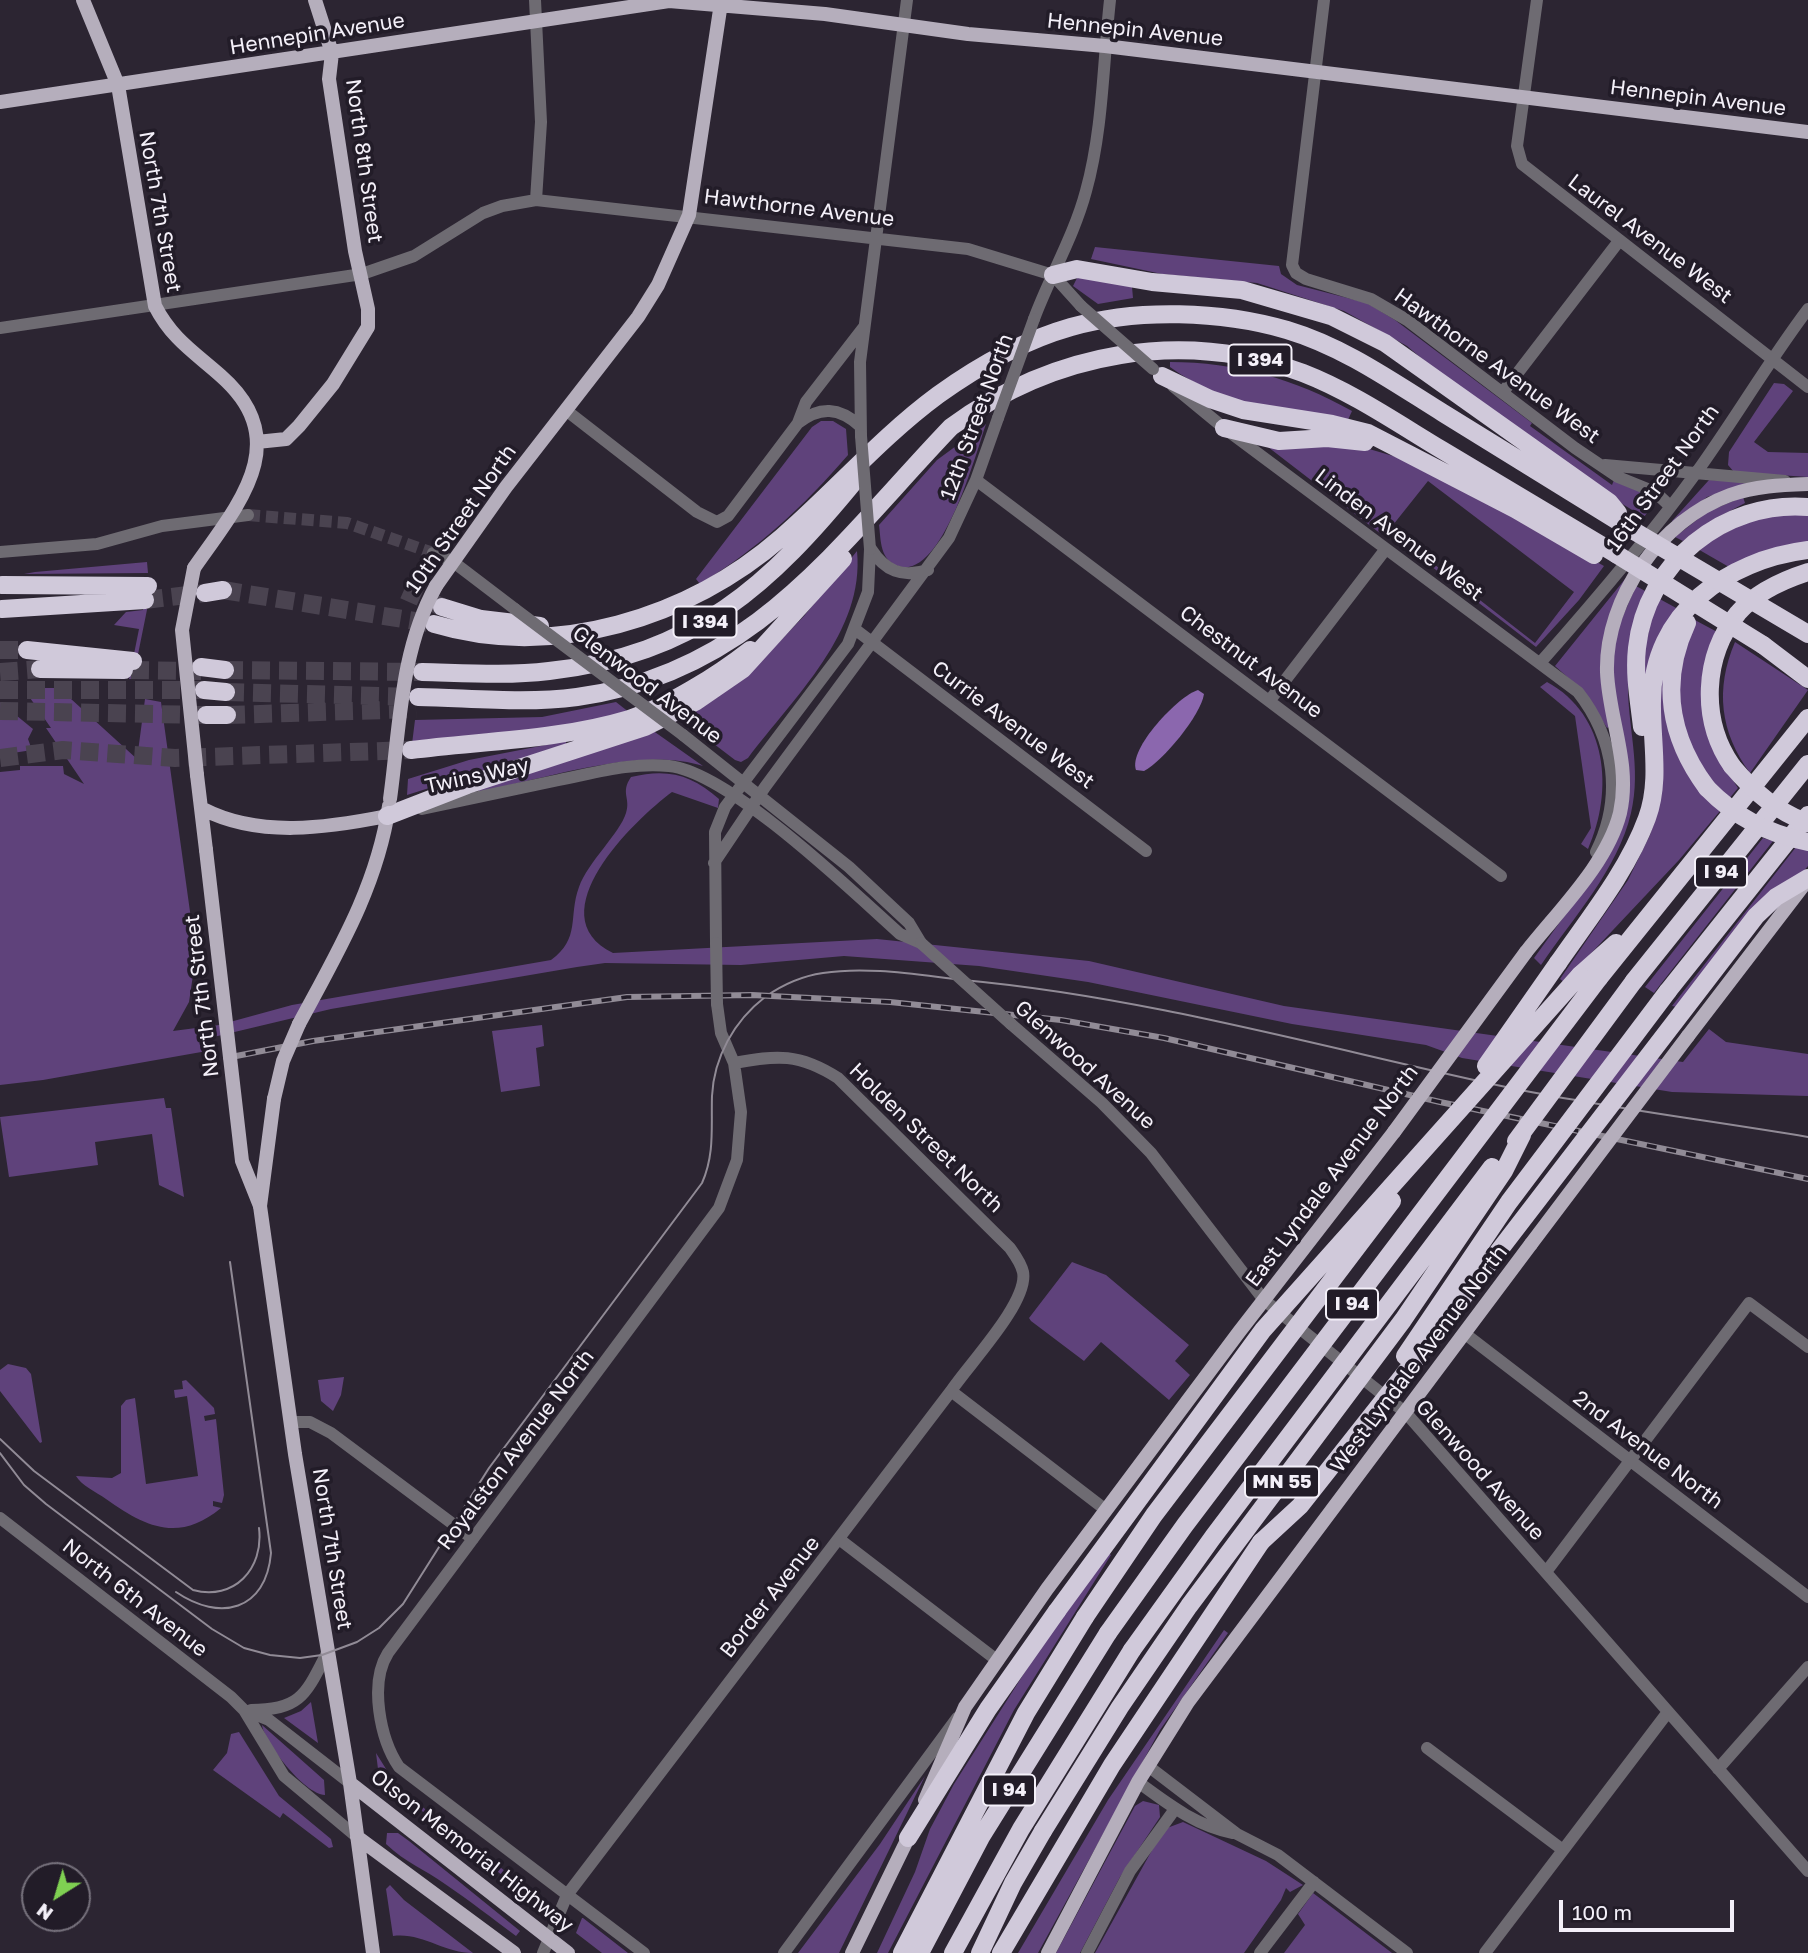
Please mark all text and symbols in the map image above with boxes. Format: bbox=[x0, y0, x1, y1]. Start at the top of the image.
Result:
street label: Hennepin Avenue bbox=[228, 8, 406, 60]
street label: Hennepin Avenue bbox=[1046, 8, 1224, 52]
street label: Hennepin Avenue bbox=[1609, 75, 1787, 121]
street label: North 8th Street bbox=[340, 77, 388, 245]
street label: North 7th Street bbox=[133, 129, 187, 295]
street label: Laurel Avenue West bbox=[1563, 169, 1737, 309]
street label: Hawthorne Avenue bbox=[702, 184, 896, 232]
street label: Hawthorne Avenue West bbox=[1389, 283, 1605, 449]
street label: 12th Street North bbox=[935, 331, 1019, 503]
road number: I 394 bbox=[1228, 344, 1292, 376]
street label: 16th Street North bbox=[1601, 400, 1725, 556]
street label: 10th Street North bbox=[400, 440, 522, 598]
street label: Linden Avenue West bbox=[1310, 463, 1488, 607]
street label: Chestnut Avenue bbox=[1175, 600, 1327, 724]
road number: I 394 bbox=[674, 607, 736, 638]
street label: Glenwood Avenue bbox=[567, 621, 727, 749]
street label: Currie Avenue West bbox=[927, 656, 1099, 794]
street label: Twins Way bbox=[423, 753, 531, 799]
road number: I 94 bbox=[1695, 856, 1747, 888]
street label: North 7th Street bbox=[180, 913, 224, 1079]
street label: Glenwood Avenue bbox=[1010, 995, 1160, 1135]
street label: Holden Street North bbox=[844, 1058, 1008, 1218]
street label: East Lyndale Avenue North bbox=[1240, 1060, 1424, 1292]
street label: West Lyndale Avenue North bbox=[1325, 1240, 1513, 1478]
road number: I 94 bbox=[1326, 1288, 1378, 1320]
street label: Royalston Avenue North bbox=[432, 1345, 600, 1555]
street label: 2nd Avenue North bbox=[1568, 1385, 1728, 1515]
street label: Glenwood Avenue bbox=[1410, 1395, 1550, 1545]
street label: North 7th Street bbox=[307, 1466, 357, 1632]
road number: MN 55 bbox=[1245, 1466, 1319, 1498]
street label: Border Avenue bbox=[715, 1531, 825, 1663]
street label: North 6th Avenue bbox=[57, 1534, 213, 1662]
street label: Olson Memorial Highway bbox=[366, 1764, 578, 1938]
road number: I 94 bbox=[983, 1774, 1035, 1806]
north arrow bbox=[21, 1862, 91, 1932]
scale bar bbox=[1563, 1886, 1738, 1930]
text: N bbox=[32, 1899, 57, 1926]
text: 100 m bbox=[1572, 1899, 1632, 1925]

